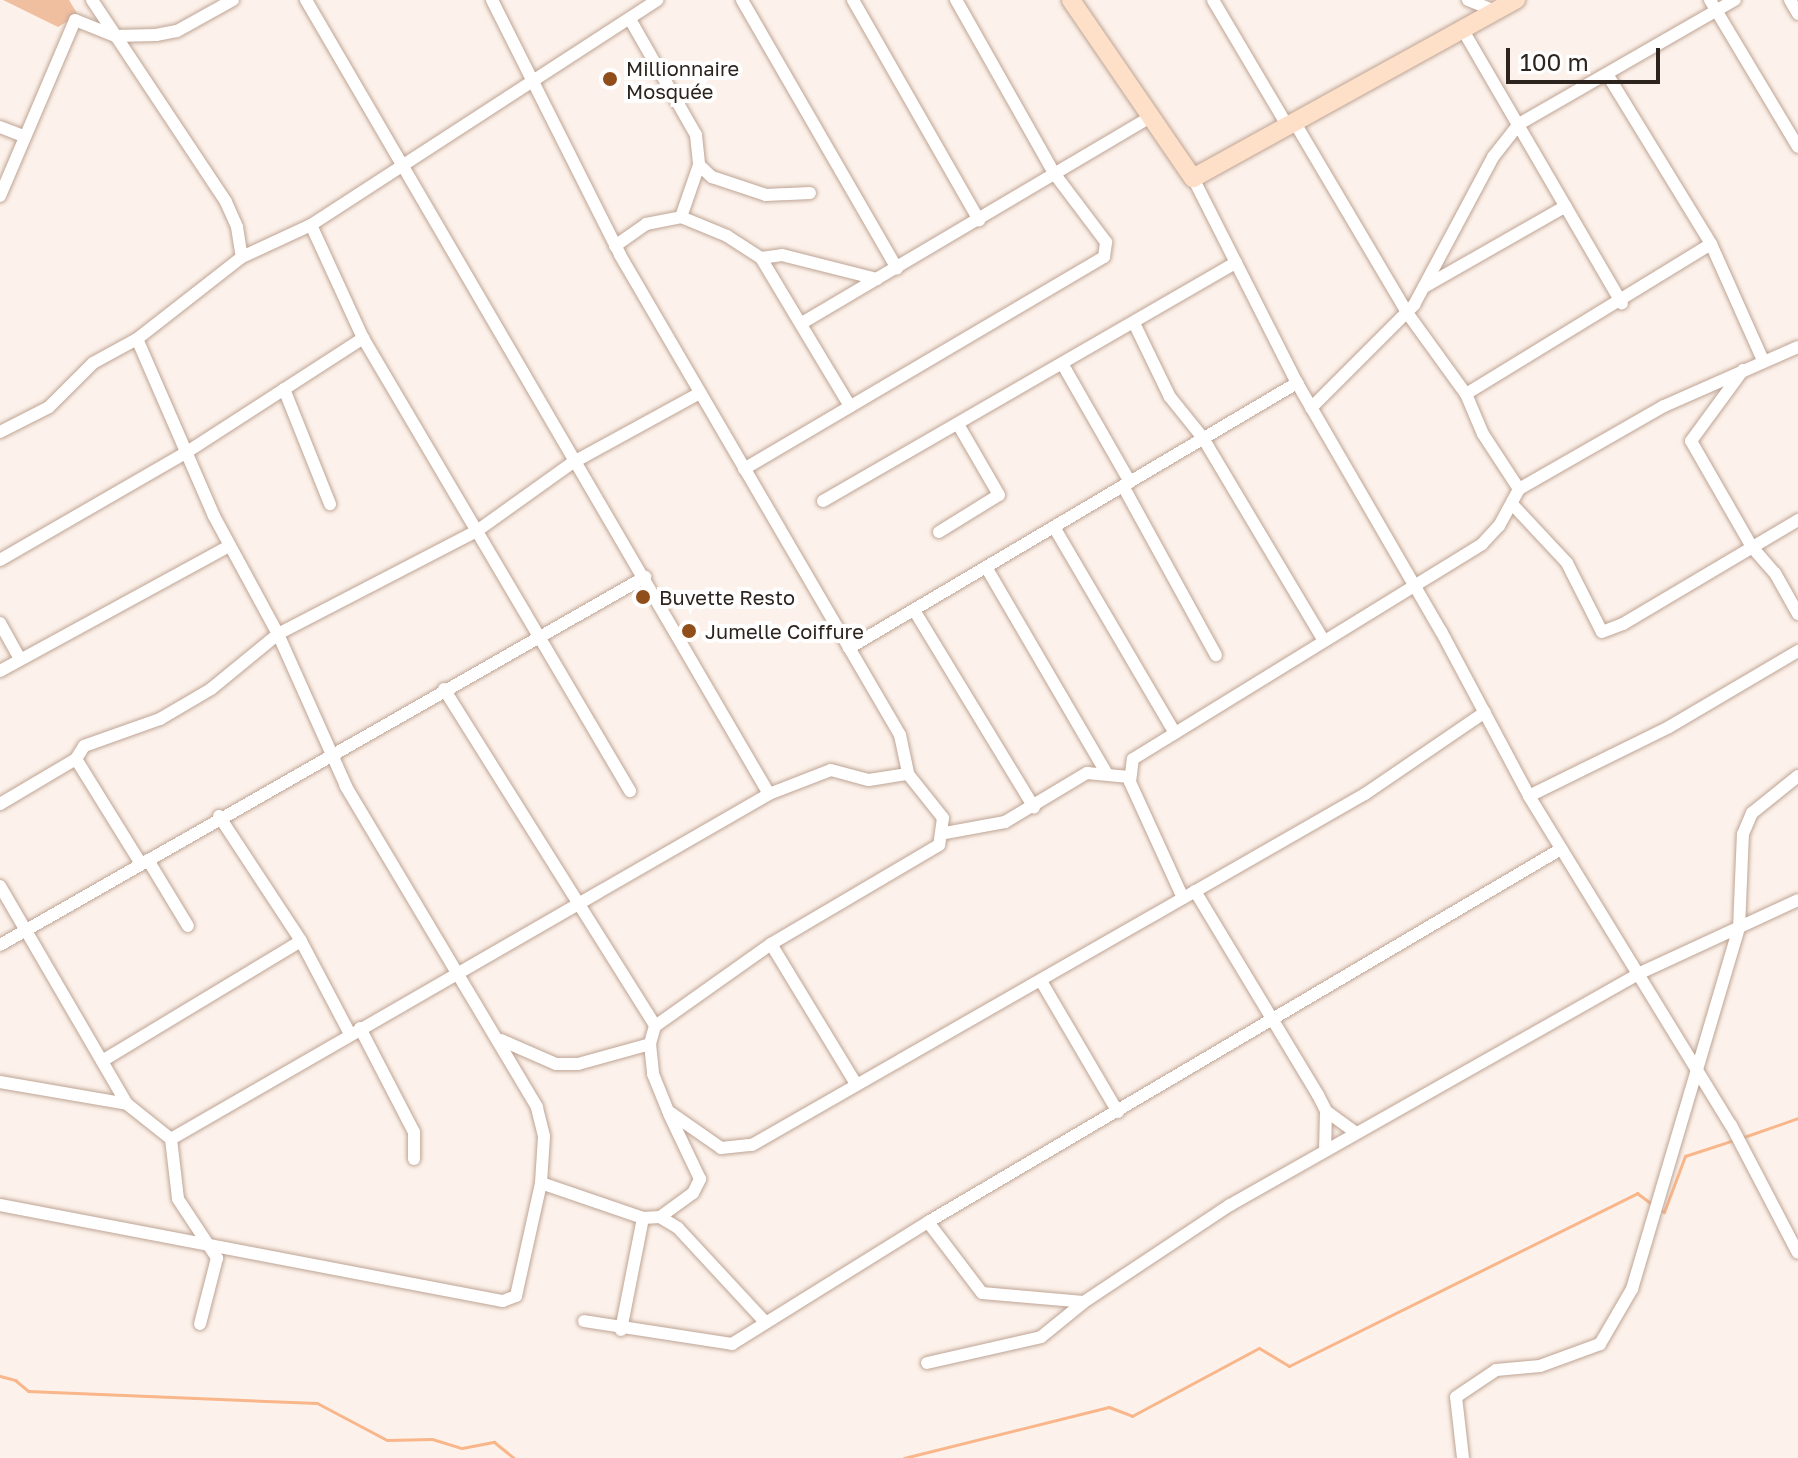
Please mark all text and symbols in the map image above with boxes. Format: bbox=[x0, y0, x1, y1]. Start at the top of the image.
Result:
scale bar bbox=[1510, 32, 1664, 82]
text: 100 m bbox=[1520, 47, 1589, 76]
place label: Millionnaire Mosquée bbox=[626, 56, 739, 103]
marker: Millionnaire Mosquée bbox=[601, 70, 619, 88]
place label: Buvette Resto bbox=[659, 585, 795, 609]
marker: Buvette Resto bbox=[634, 588, 652, 606]
place label: Jumelle Coiffure bbox=[705, 619, 864, 643]
marker: Jumelle Coiffure bbox=[680, 622, 698, 640]

